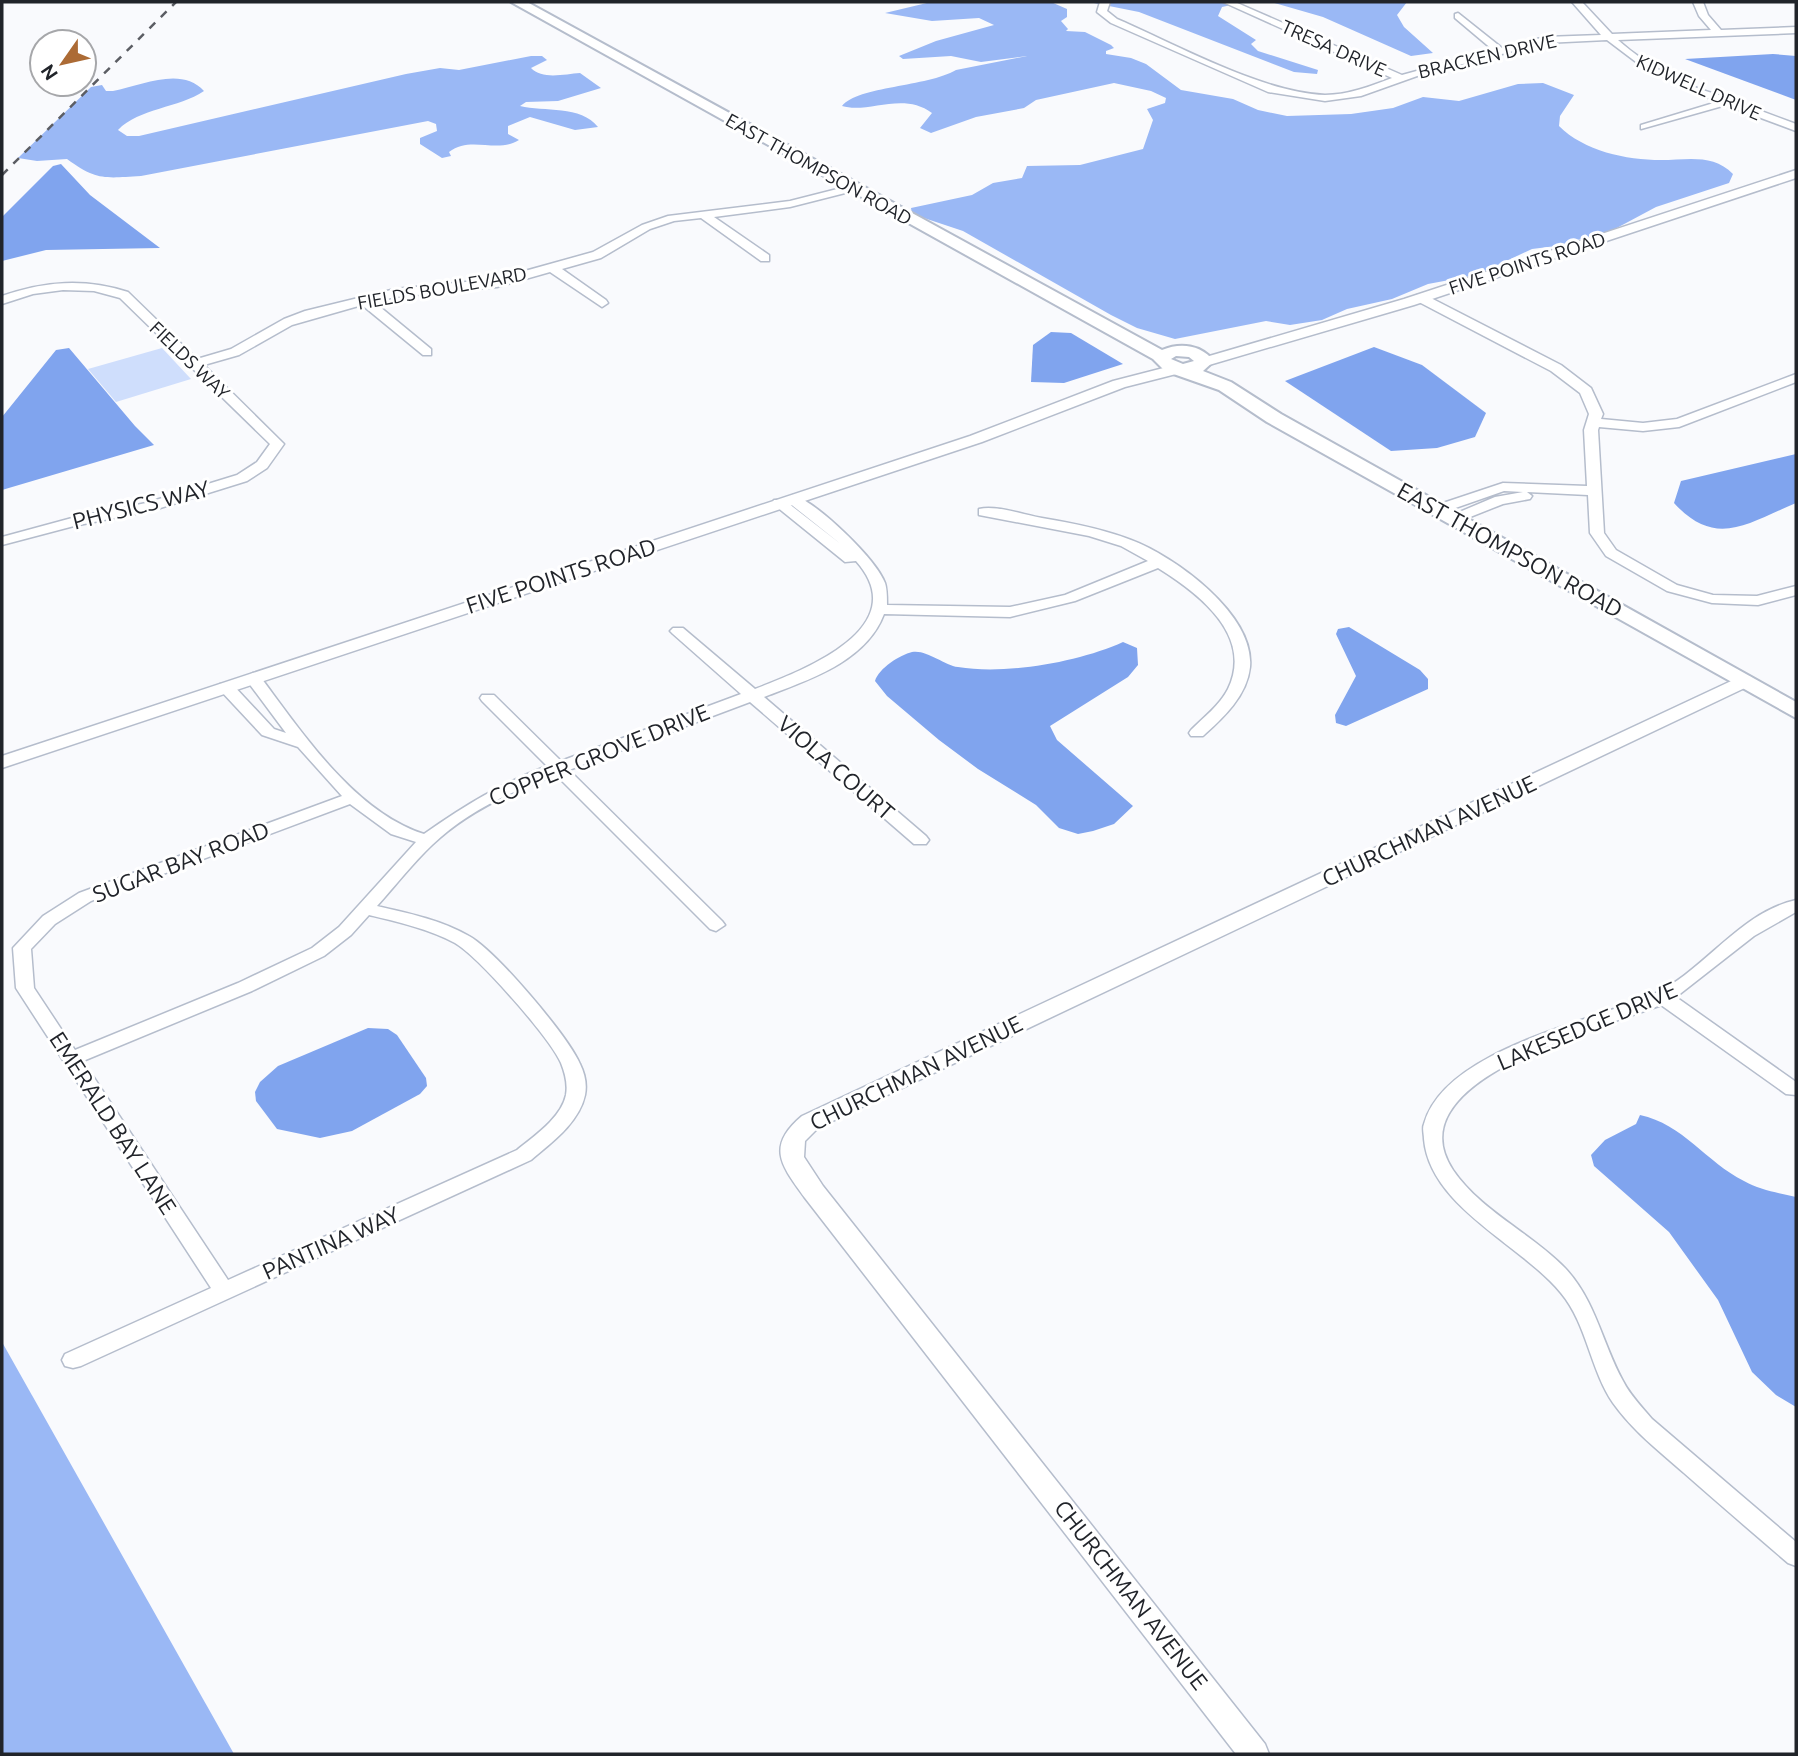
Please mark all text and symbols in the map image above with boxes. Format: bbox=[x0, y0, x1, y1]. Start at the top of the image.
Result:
street label: TRESA DRIVE bbox=[1278, 15, 1390, 81]
north arrow bbox=[28, 28, 98, 98]
street label: BRACKEN DRIVE bbox=[1416, 29, 1558, 83]
street label: KIDWELL DRIVE bbox=[1633, 50, 1765, 124]
text: N bbox=[36, 60, 62, 85]
street label: EAST THOMPSON ROAD bbox=[722, 109, 916, 229]
street label: FIVE POINTS ROAD bbox=[1446, 227, 1608, 299]
street label: FIELDS BOULEVARD bbox=[356, 262, 528, 314]
street label: FIELDS WAY bbox=[146, 317, 234, 403]
street label: PHYSICS WAY bbox=[70, 475, 213, 534]
street label: EAST THOMPSON ROAD bbox=[1393, 477, 1627, 622]
street label: FIVE POINTS ROAD bbox=[463, 533, 659, 618]
street label: COPPER GROVE DRIVE bbox=[485, 699, 713, 810]
street label: VIOLA COURT bbox=[773, 710, 900, 825]
street label: CHURCHMAN AVENUE bbox=[1318, 770, 1540, 891]
street label: SUGAR BAY ROAD bbox=[89, 816, 273, 907]
street label: LAKESEDGE DRIVE bbox=[1493, 976, 1680, 1075]
street label: CHURCHMAN AVENUE bbox=[806, 1010, 1026, 1135]
street label: EMERALD BAY LANE bbox=[45, 1027, 182, 1218]
street label: PANTINA WAY bbox=[259, 1201, 404, 1284]
street label: CHURCHMAN AVENUE bbox=[1050, 1495, 1213, 1694]

